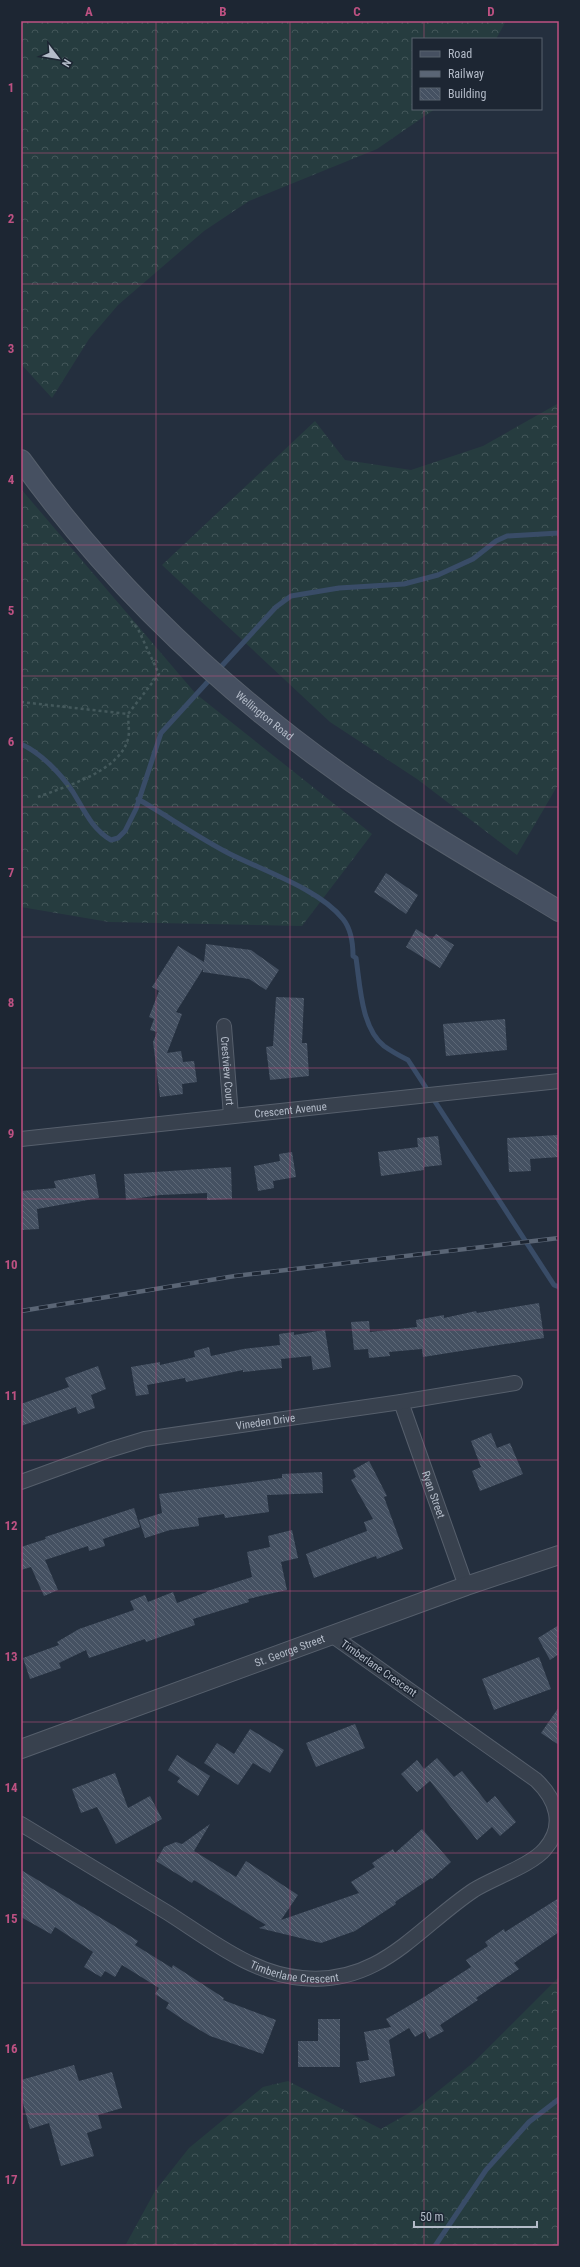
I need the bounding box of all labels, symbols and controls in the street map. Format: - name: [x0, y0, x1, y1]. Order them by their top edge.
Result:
- text: A: [85, 4, 93, 19]
- text: B: [219, 4, 227, 19]
- text: C: [353, 4, 361, 19]
- text: D: [487, 4, 495, 19]
- north arrow: [38, 38, 78, 78]
- legend: [412, 38, 542, 110]
- text: Road: [448, 47, 472, 61]
- text: N: [59, 57, 73, 69]
- text: Railway: [448, 67, 484, 81]
- text: 1: [8, 80, 14, 95]
- text: Building: [448, 87, 486, 101]
- text: 2: [8, 211, 15, 226]
- text: 3: [8, 341, 14, 356]
- text: 4: [8, 472, 15, 487]
- text: 5: [8, 603, 15, 618]
- street label: Wellington Road: [233, 689, 296, 743]
- text: 6: [8, 734, 15, 749]
- text: 7: [8, 865, 15, 880]
- text: 8: [8, 995, 14, 1010]
- street label: Crestview Court: [218, 1036, 236, 1106]
- street label: Crescent Avenue: [254, 1100, 327, 1121]
- text: 9: [8, 1126, 14, 1141]
- text: 10: [4, 1257, 18, 1272]
- text: 11: [4, 1388, 18, 1403]
- street label: Vineden Drive: [235, 1411, 296, 1433]
- street label: Ryan Street: [419, 1469, 448, 1520]
- text: 12: [4, 1518, 18, 1533]
- street label: St. George Street: [253, 1632, 327, 1670]
- street label: Timberlane Crescent: [338, 1637, 419, 1699]
- text: 13: [4, 1649, 18, 1664]
- text: 14: [4, 1780, 18, 1795]
- text: 15: [4, 1911, 18, 1926]
- street label: Timberlane Crescent: [248, 1958, 340, 1986]
- text: 16: [4, 2041, 18, 2056]
- text: 17: [4, 2172, 18, 2187]
- scale bar: [414, 2203, 537, 2229]
- text: 50 m: [420, 2210, 444, 2224]

